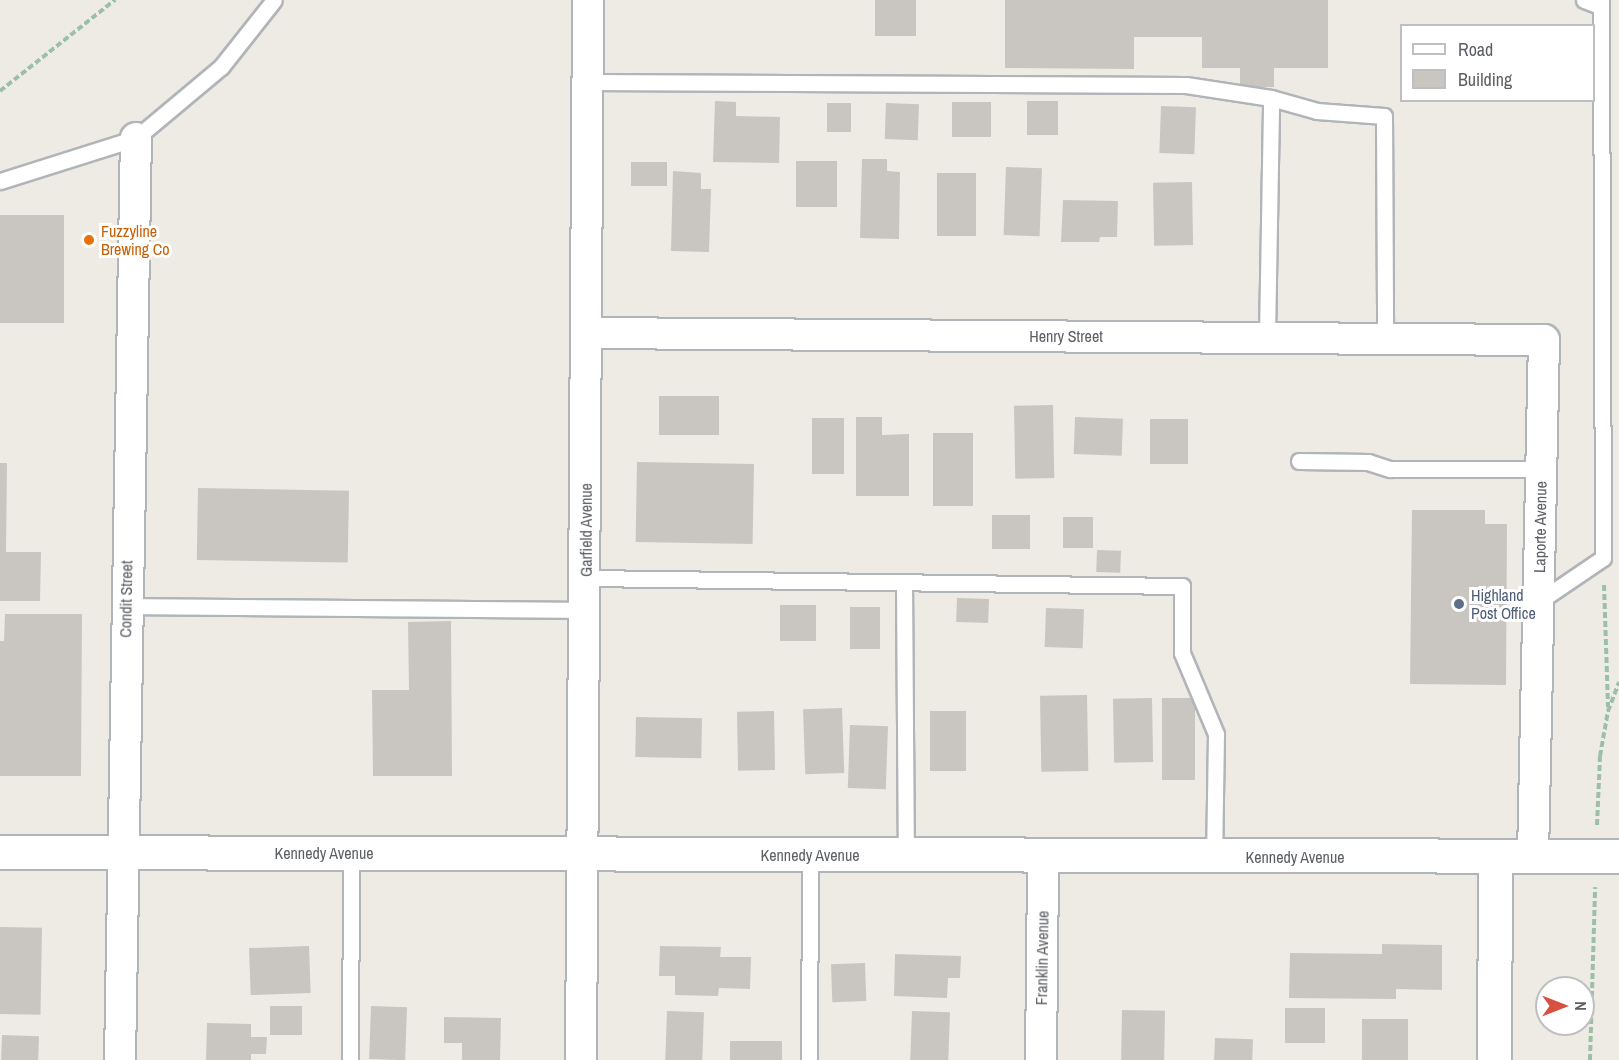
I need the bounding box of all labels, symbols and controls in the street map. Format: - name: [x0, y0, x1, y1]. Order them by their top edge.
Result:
- legend: [1400, 24, 1595, 102]
- text: Road: [1458, 37, 1493, 62]
- text: Building: [1458, 67, 1512, 92]
- place label: Fuzzyline Brewing Co: [101, 221, 170, 259]
- marker: Fuzzyline Brewing Co: [82, 233, 96, 247]
- street label: Henry Street: [1029, 326, 1103, 346]
- street label: Laporte Avenue: [1530, 481, 1550, 573]
- street label: Garfield Avenue: [576, 483, 596, 577]
- street label: Condit Street: [116, 560, 136, 638]
- place label: Highland Post Office: [1471, 585, 1536, 623]
- marker: Highland Post Office: [1452, 597, 1466, 611]
- street label: Kennedy Avenue: [274, 843, 374, 863]
- street label: Kennedy Avenue: [760, 845, 860, 865]
- street label: Kennedy Avenue: [1245, 847, 1345, 867]
- street label: Franklin Avenue: [1032, 910, 1052, 1006]
- north arrow: [1535, 976, 1595, 1036]
- text: N: [1570, 1001, 1592, 1011]

